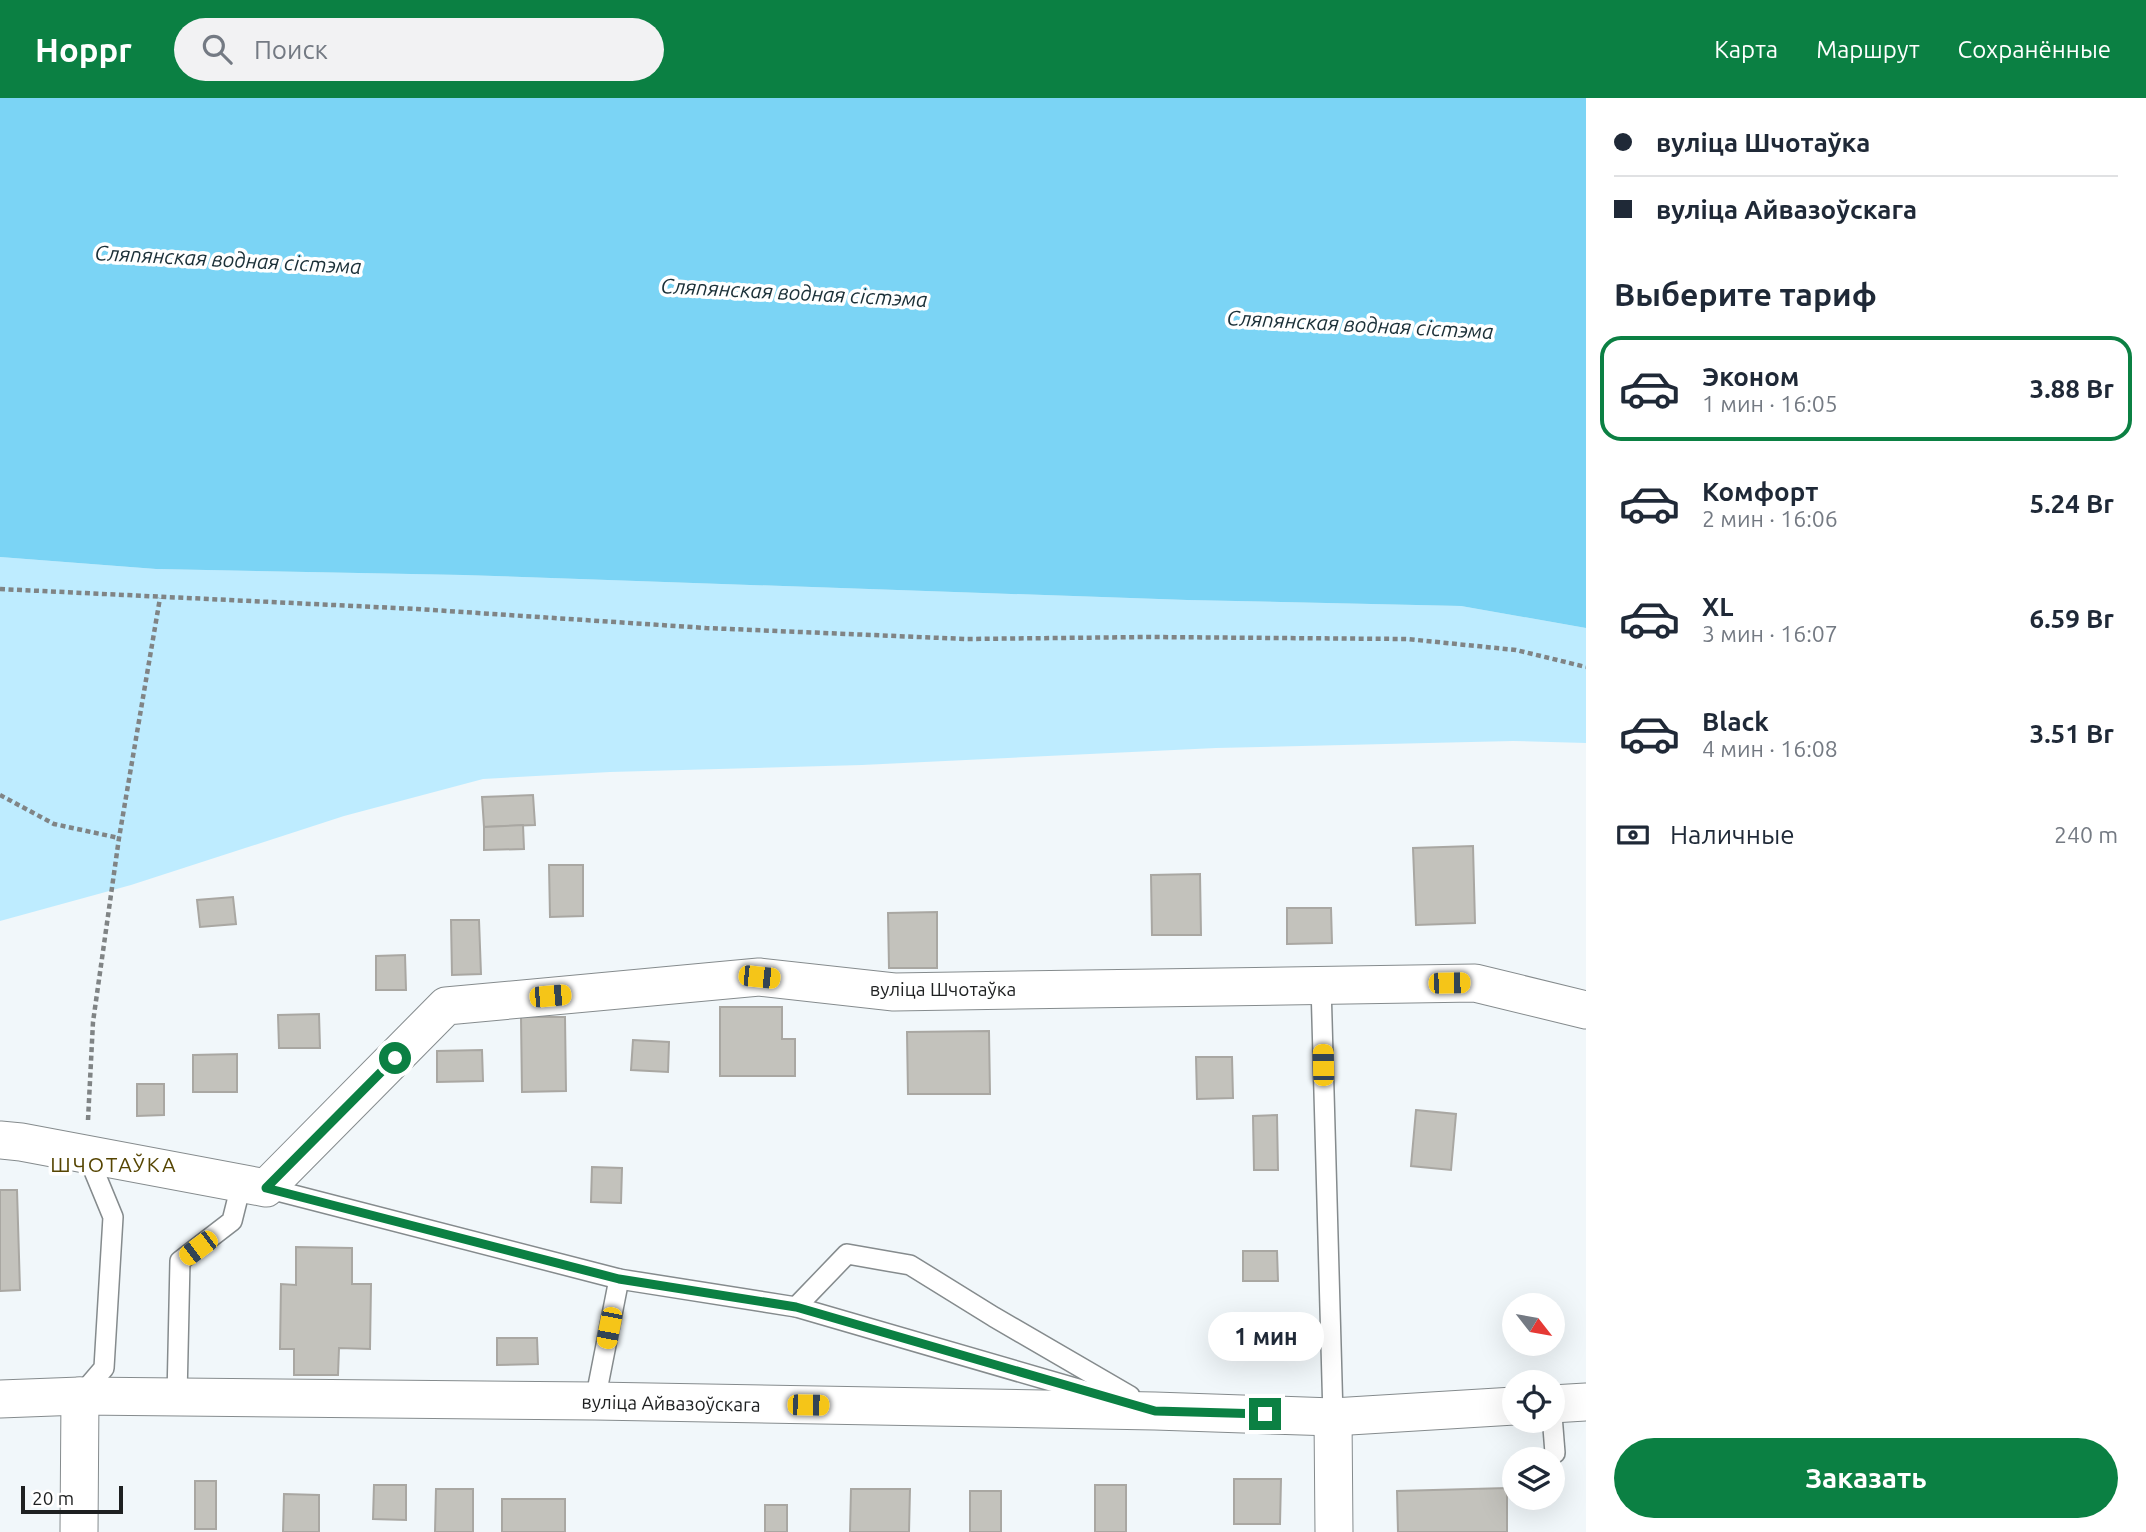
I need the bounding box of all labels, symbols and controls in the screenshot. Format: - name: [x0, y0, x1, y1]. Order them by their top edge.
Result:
- search box: [174, 18, 664, 81]
- icon: search: [198, 30, 236, 68]
- text: Hoppr: [35, 31, 132, 68]
- text: Поиск: [254, 35, 328, 64]
- text: Карта: [1714, 36, 1778, 63]
- text: Маршрут: [1816, 36, 1920, 63]
- text: Сохранённые: [1958, 36, 2111, 63]
- text: вуліца Шчотаўка: [1656, 128, 1870, 157]
- text: вуліца Айвазоўскага: [1656, 195, 1917, 224]
- water label: Сляпянская водная сістэма: [94, 240, 362, 278]
- water label: Сляпянская водная сістэма: [660, 273, 928, 311]
- text: Выберите тариф: [1614, 276, 1877, 312]
- water label: Сляпянская водная сістэма: [1226, 305, 1494, 343]
- icon: car: [1618, 357, 1681, 420]
- text: Эконом: [1702, 362, 1799, 391]
- text: 3.88 Br: [2030, 374, 2114, 403]
- text: 1 мин · 16:05: [1702, 391, 1838, 416]
- icon: car: [1618, 472, 1681, 535]
- text: Комфорт: [1702, 477, 1818, 506]
- text: 5.24 Br: [2030, 489, 2114, 518]
- text: 2 мин · 16:06: [1702, 506, 1838, 531]
- icon: car: [1618, 587, 1681, 650]
- text: XL: [1702, 592, 1733, 621]
- text: 6.59 Br: [2030, 604, 2114, 633]
- text: 3 мин · 16:07: [1702, 621, 1838, 646]
- icon: car: [1618, 702, 1681, 765]
- text: Black: [1702, 707, 1769, 736]
- text: 3.51 Br: [2030, 719, 2114, 748]
- text: 4 мин · 16:08: [1702, 736, 1838, 761]
- icon: cash: [1614, 816, 1652, 854]
- text: Наличные: [1670, 820, 1795, 849]
- text: 240 m: [2054, 822, 2118, 847]
- car: [738, 964, 781, 990]
- car: [1428, 972, 1471, 994]
- street label: вуліца Шчотаўка: [870, 978, 1016, 1000]
- car: [529, 984, 572, 1008]
- route start: [379, 1042, 411, 1074]
- car: [1313, 1044, 1334, 1086]
- district label: ШЧОТАЎКА: [50, 1152, 178, 1176]
- car: [175, 1227, 222, 1269]
- north arrow: [1502, 1293, 1564, 1356]
- map controls: [1502, 1293, 1565, 1510]
- car: [595, 1305, 624, 1351]
- callout: 1 мин: [1207, 1312, 1323, 1362]
- text: 1 мин: [1234, 1324, 1298, 1349]
- button: locate: [1502, 1370, 1565, 1433]
- street label: вуліца Айвазоўскага: [581, 1390, 761, 1416]
- car: [787, 1394, 830, 1416]
- route end: [1249, 1398, 1281, 1430]
- button: Заказать: [1614, 1438, 2118, 1518]
- button: layers: [1502, 1447, 1565, 1510]
- scale bar: [21, 1483, 122, 1515]
- text: 20 m: [32, 1487, 74, 1509]

